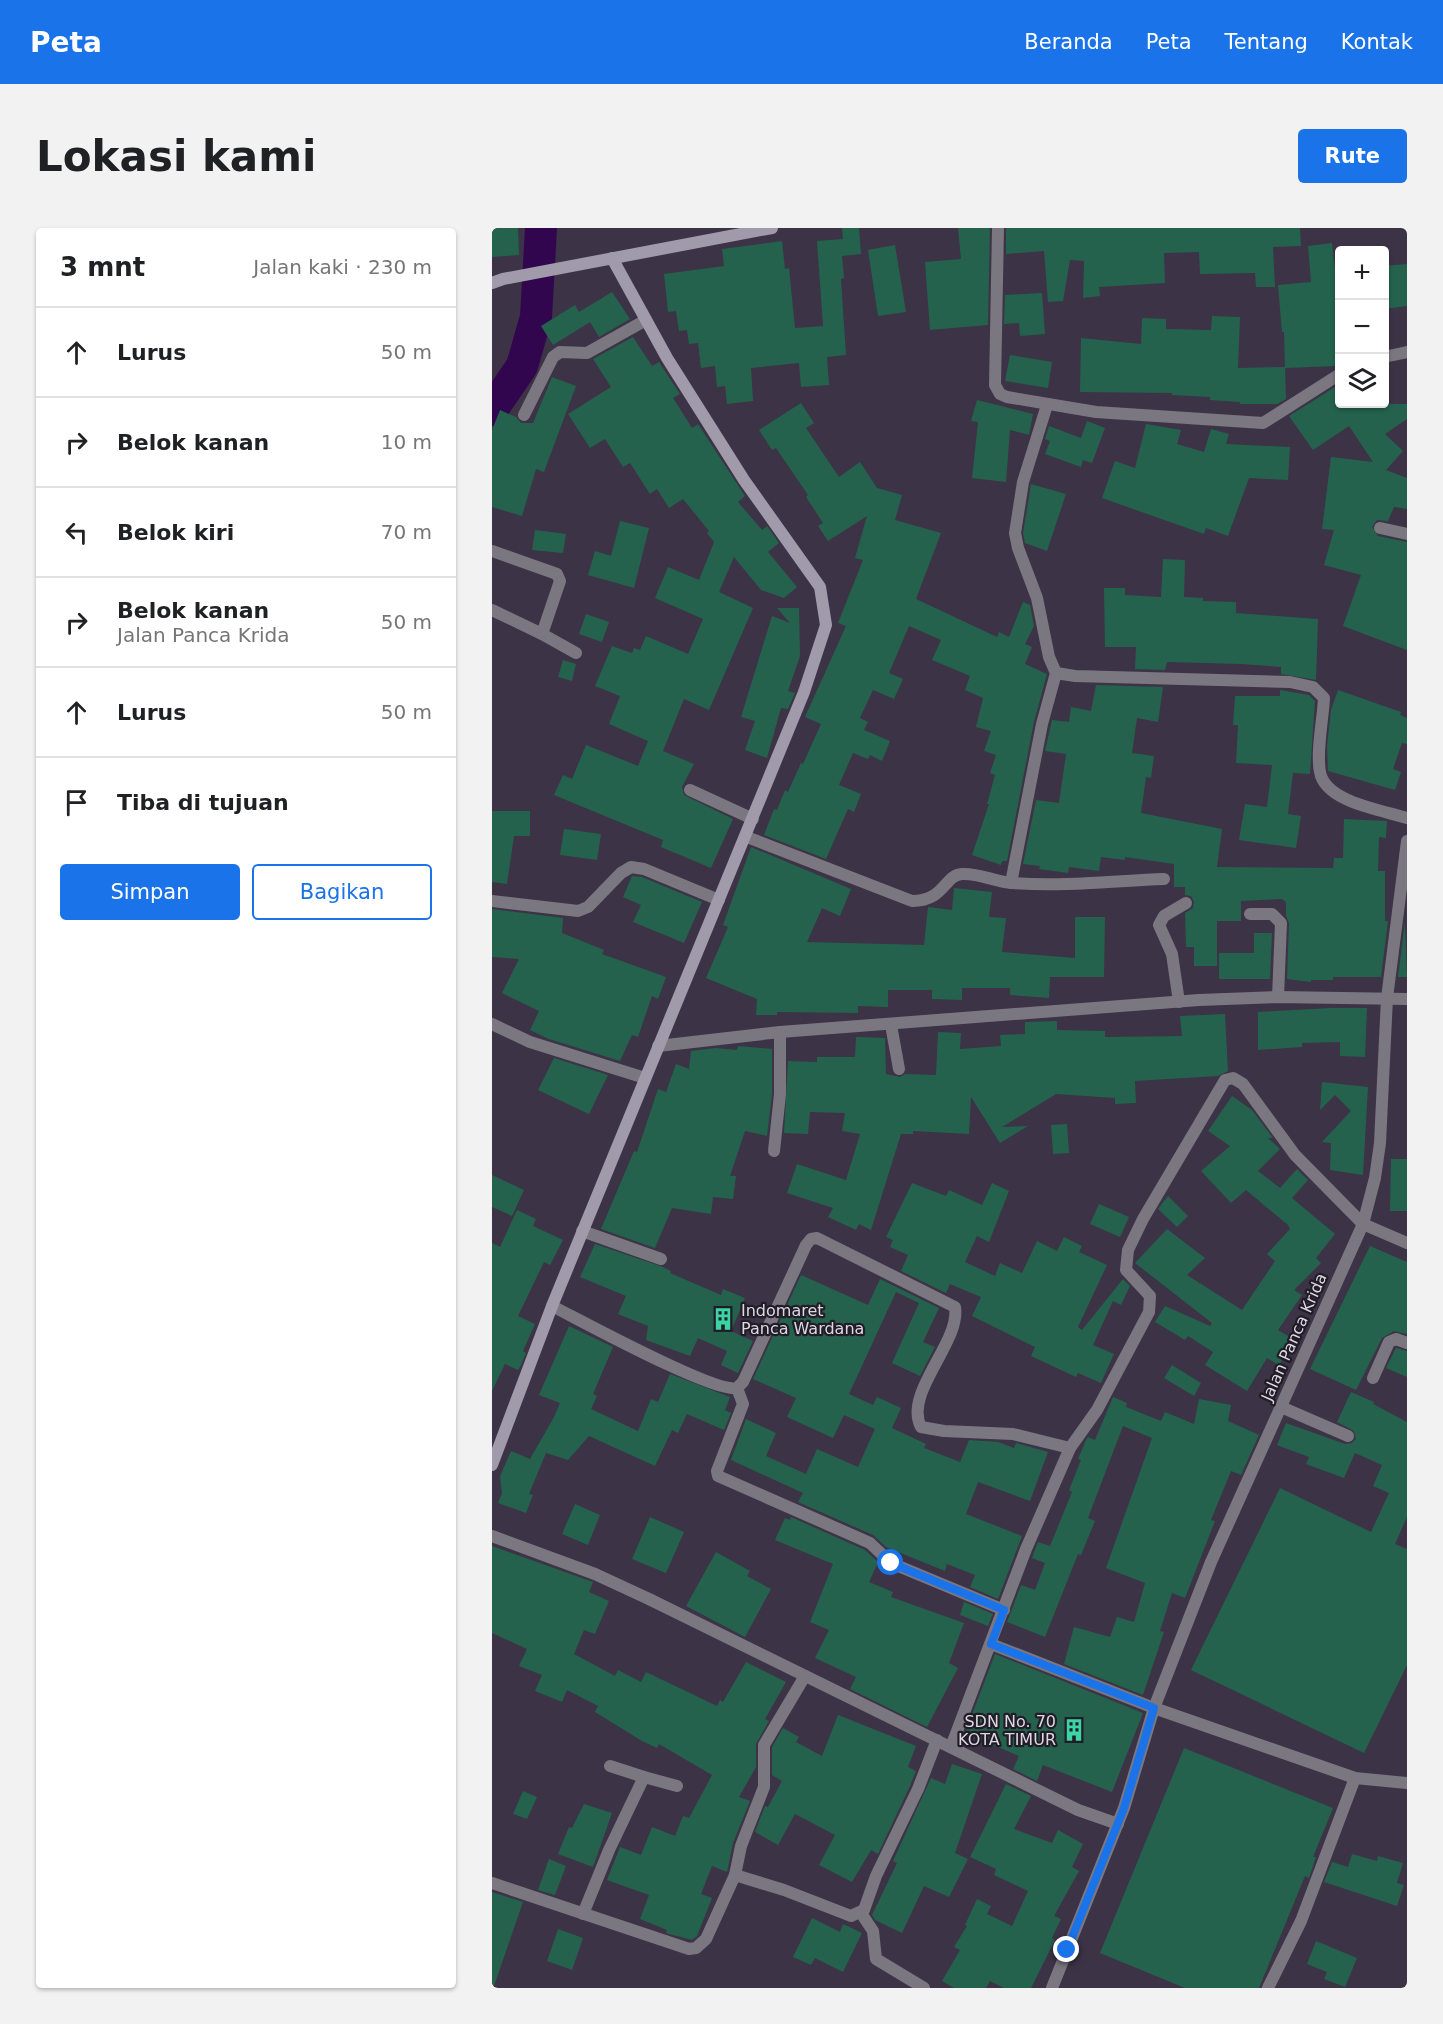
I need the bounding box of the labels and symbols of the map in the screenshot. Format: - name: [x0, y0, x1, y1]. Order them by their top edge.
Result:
- street label: Jalan Panca Krida: [1257, 1270, 1331, 1405]
- place label: Indomaret Panca Wardana: [741, 1301, 864, 1338]
- building icon: Indomaret Panca Wardana: [710, 1306, 736, 1332]
- route start: [877, 1549, 903, 1575]
- place label: SDN No. 70 KOTA TIMUR: [958, 1712, 1056, 1749]
- building icon: SDN No. 70 KOTA TIMUR: [1061, 1717, 1087, 1743]
- route end: [1053, 1936, 1079, 1962]

